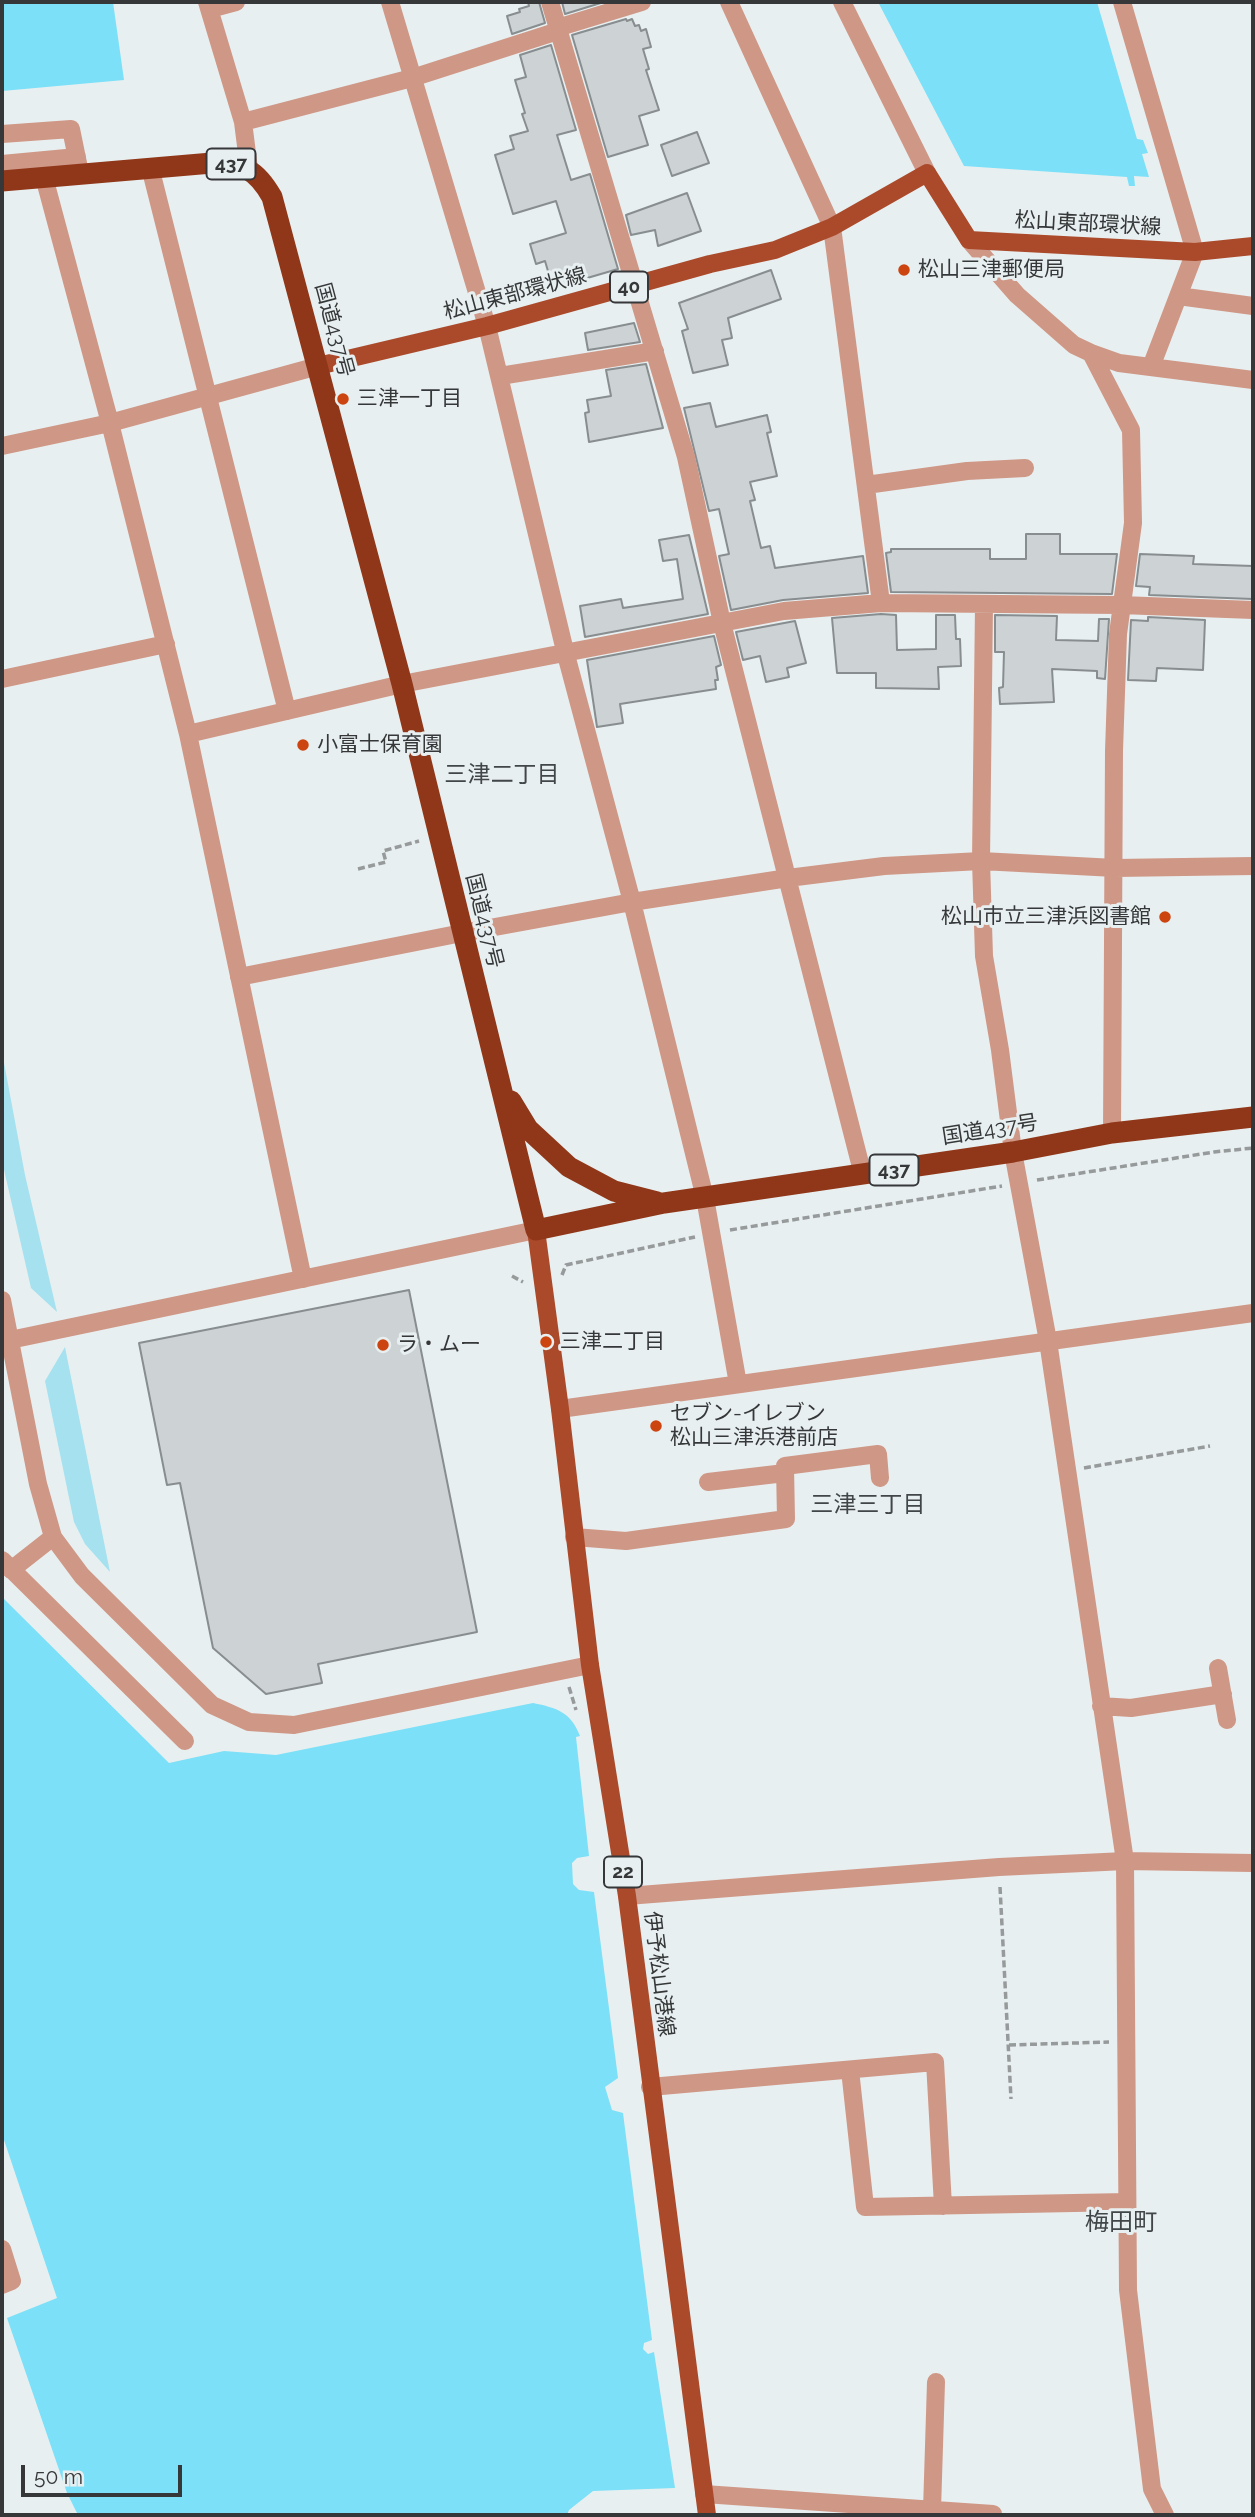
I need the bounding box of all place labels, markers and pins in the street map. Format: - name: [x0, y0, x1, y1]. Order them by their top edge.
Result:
- place label: 松山三津郵便局: [918, 257, 1065, 283]
- marker: 松山三津郵便局: [896, 262, 912, 278]
- place label: 三津一丁目: [357, 386, 462, 412]
- marker: 三津一丁目: [335, 391, 351, 407]
- place label: 小富士保育園: [317, 732, 443, 758]
- marker: 小富士保育園: [295, 737, 311, 753]
- place label: 松山市立三津浜図書館: [941, 904, 1151, 930]
- marker: 松山市立三津浜図書館: [1157, 909, 1173, 925]
- place label: 三津二丁目: [560, 1329, 665, 1355]
- place label: ラ・ムー: [397, 1332, 481, 1358]
- marker: 三津二丁目: [538, 1334, 554, 1350]
- marker: ラ・ムー: [375, 1337, 391, 1353]
- place label: セブン-イレブン 松山三津浜港前店: [670, 1401, 838, 1451]
- marker: セブン-イレブン 松山三津浜港前店: [648, 1418, 664, 1434]

